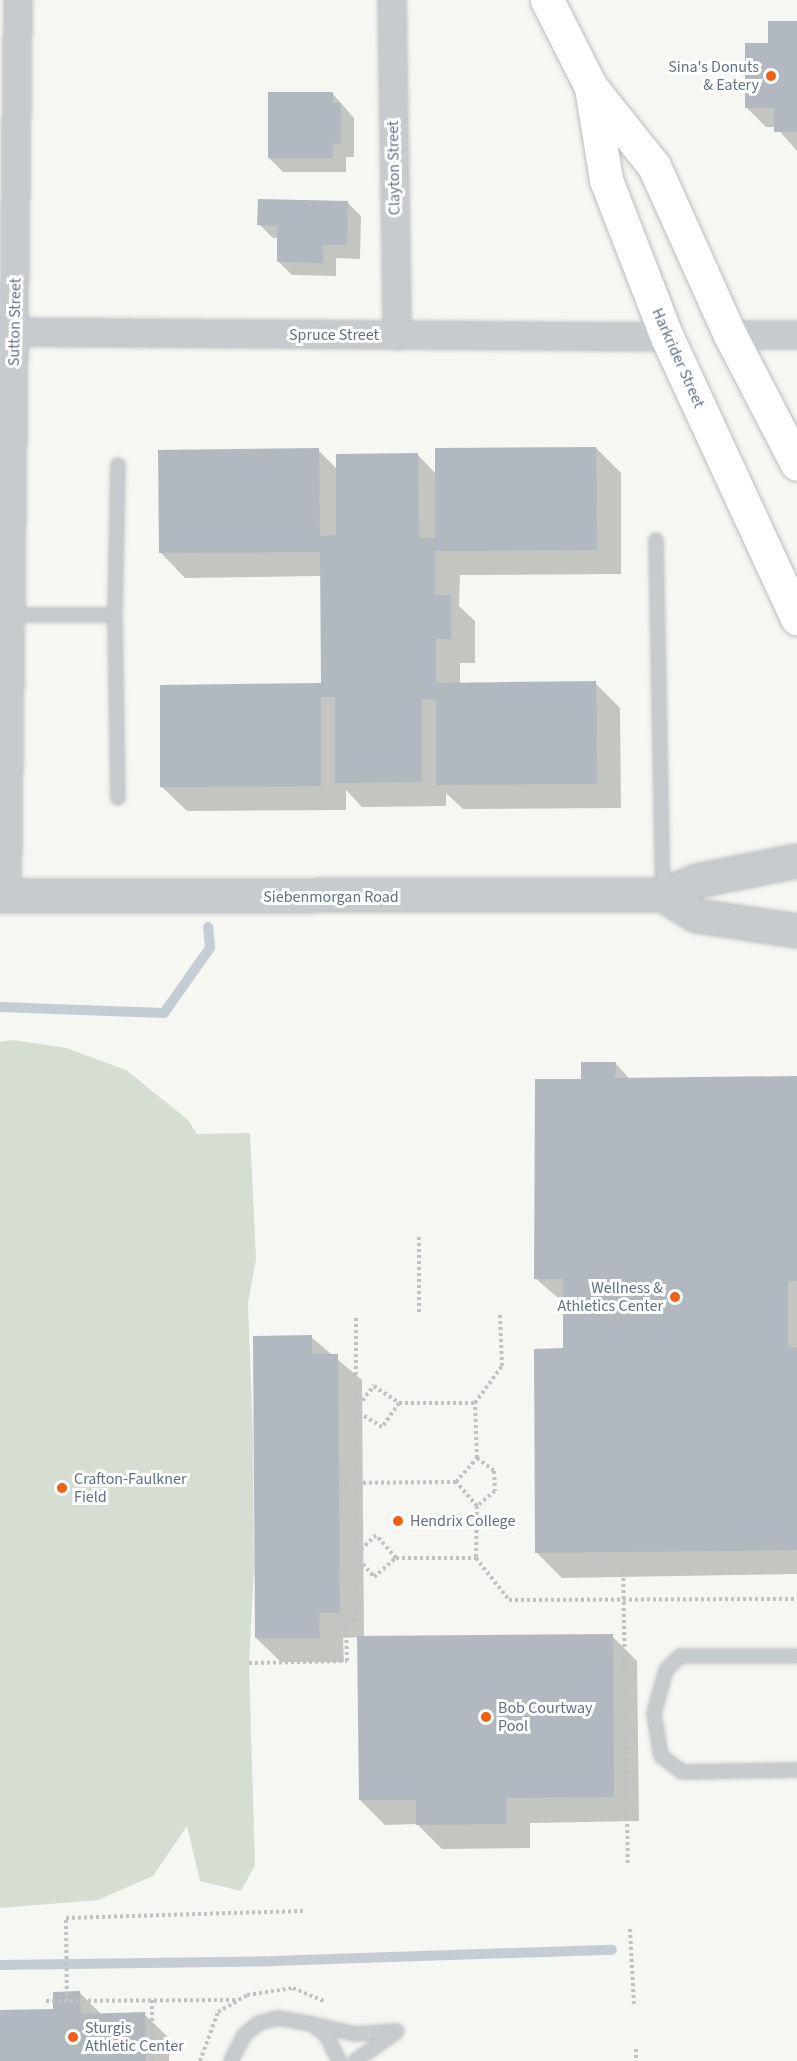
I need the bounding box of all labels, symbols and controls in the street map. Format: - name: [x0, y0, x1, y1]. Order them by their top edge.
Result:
- place label: Sina's Donuts & Eatery: [668, 57, 759, 95]
- marker: Sina's Donuts & Eatery: [764, 69, 778, 83]
- street label: Clayton Street: [384, 121, 404, 215]
- street label: Sutton Street: [5, 278, 25, 366]
- street label: Harkrider Street: [647, 305, 709, 411]
- street label: Spruce Street: [289, 325, 379, 345]
- street label: Siebenmorgan Road: [263, 887, 399, 907]
- place label: Wellness & Athletics Center: [558, 1278, 663, 1316]
- marker: Wellness & Athletics Center: [668, 1290, 682, 1304]
- place label: Crafton-Faulkner Field: [74, 1469, 186, 1507]
- marker: Crafton-Faulkner Field: [55, 1481, 69, 1495]
- place label: Hendrix College: [410, 1511, 515, 1531]
- marker: Hendrix College: [391, 1514, 405, 1528]
- place label: Bob Courtway Pool: [498, 1698, 592, 1736]
- marker: Bob Courtway Pool: [479, 1710, 493, 1724]
- place label: Sturgis Athletic Center: [85, 2018, 184, 2056]
- marker: Sturgis Athletic Center: [66, 2030, 80, 2044]

